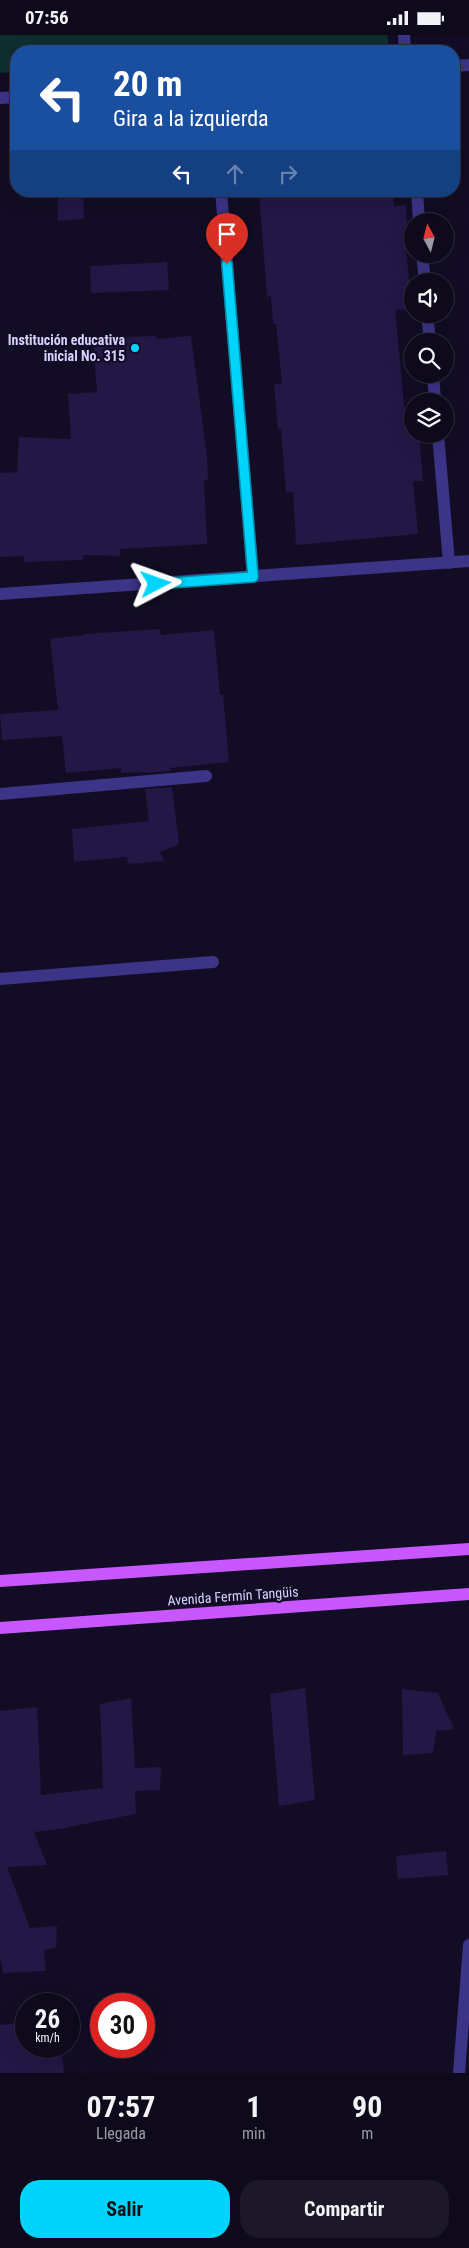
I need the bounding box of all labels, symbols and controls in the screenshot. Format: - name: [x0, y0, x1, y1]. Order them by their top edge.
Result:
- text: 07:56: [25, 6, 69, 29]
- text: 20 m: [113, 64, 182, 105]
- icon: left: [30, 65, 95, 130]
- text: Gira a la izquierda: [113, 106, 269, 131]
- icon: left: [168, 160, 196, 188]
- icon: ahead: [221, 160, 249, 188]
- icon: right: [274, 160, 302, 188]
- pin: [206, 213, 248, 264]
- north arrow: [404, 213, 454, 263]
- map controls: [404, 213, 454, 443]
- icon: arrive: [213, 220, 241, 248]
- button: sound: [404, 273, 454, 323]
- place label: Institución educativa inicial No. 315: [8, 332, 125, 364]
- button: search: [404, 333, 454, 383]
- marker: Institución educativa inicial No. 315: [129, 342, 141, 354]
- button: layers: [404, 393, 454, 443]
- position arrow: [129, 557, 181, 609]
- street label: Avenida Fermín Tangüis: [167, 1583, 299, 1609]
- speed limit sign: 30: [90, 1993, 155, 2058]
- text: 26: [35, 2005, 60, 2034]
- text: km/h: [35, 2031, 60, 2045]
- text: 07:57: [87, 2089, 155, 2124]
- text: 1: [246, 2089, 261, 2124]
- text: 90: [352, 2089, 382, 2124]
- text: Llegada: [96, 2124, 146, 2143]
- text: min: [242, 2124, 265, 2143]
- text: m: [361, 2124, 373, 2143]
- button: Salir: [20, 2180, 230, 2238]
- button: Compartir: [240, 2180, 449, 2238]

